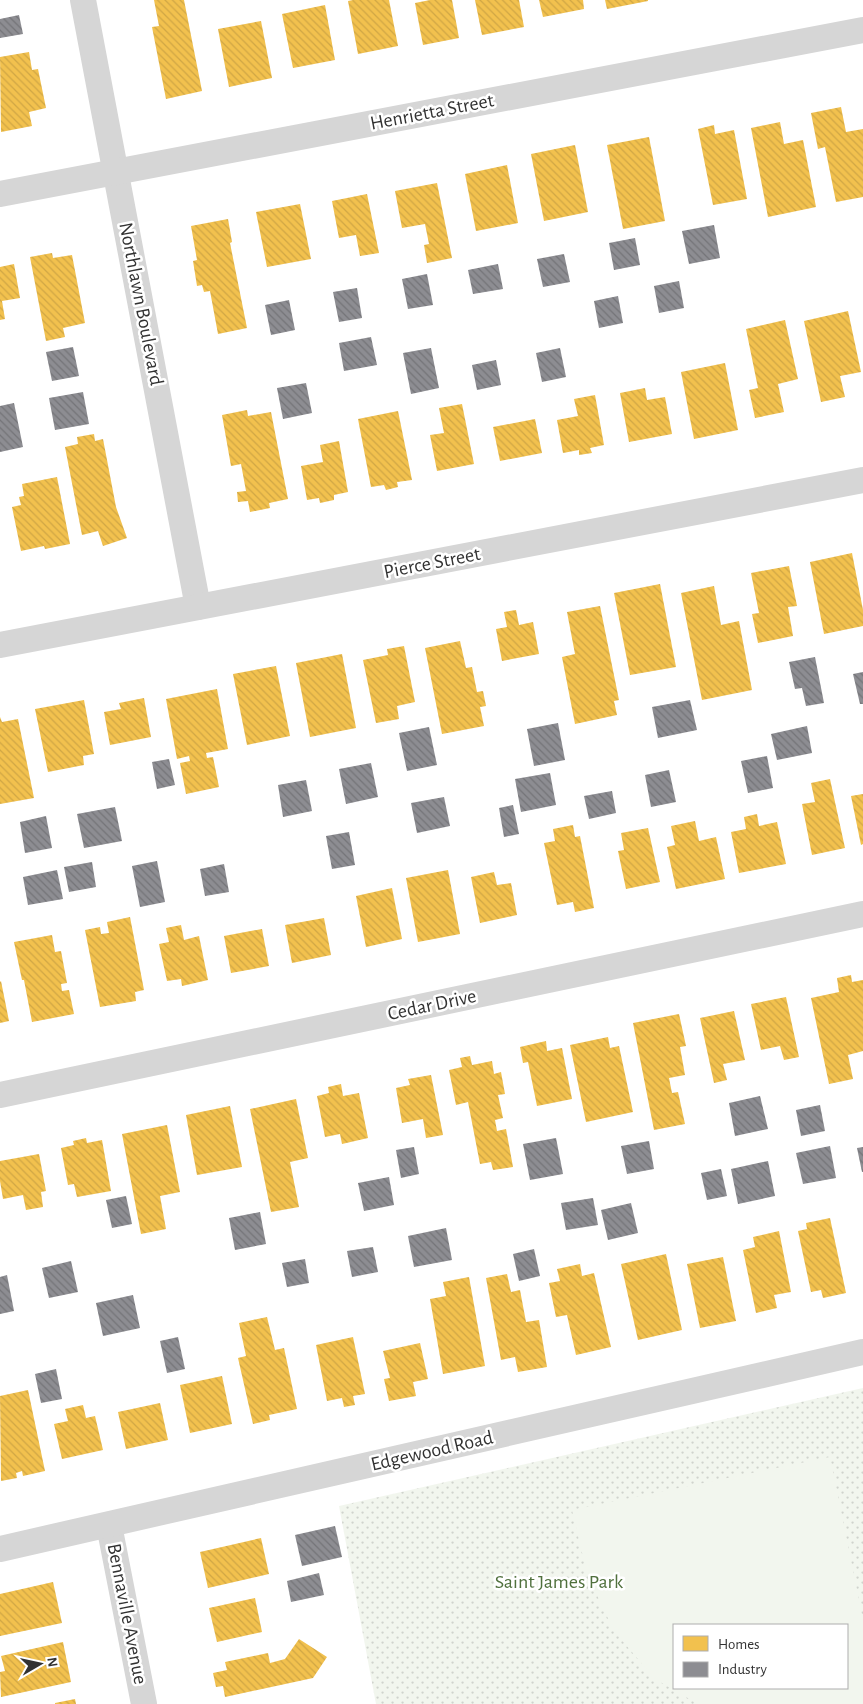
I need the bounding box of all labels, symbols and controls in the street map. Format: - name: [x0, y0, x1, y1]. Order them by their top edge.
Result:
- street label: Henrietta Street: [368, 90, 496, 134]
- street label: Northlawn Boulevard: [115, 221, 167, 387]
- street label: Pierce Street: [382, 544, 483, 582]
- street label: Cedar Drive: [386, 986, 478, 1024]
- street label: Edgewood Road: [369, 1427, 495, 1475]
- street label: Bennaville Avenue: [104, 1542, 150, 1686]
- park label: Saint James Park: [495, 1572, 623, 1592]
- legend: [673, 1624, 848, 1689]
- text: Homes: [718, 1637, 760, 1652]
- north arrow: [15, 1639, 65, 1689]
- text: N: [44, 1656, 60, 1668]
- text: Industry: [718, 1662, 767, 1677]

